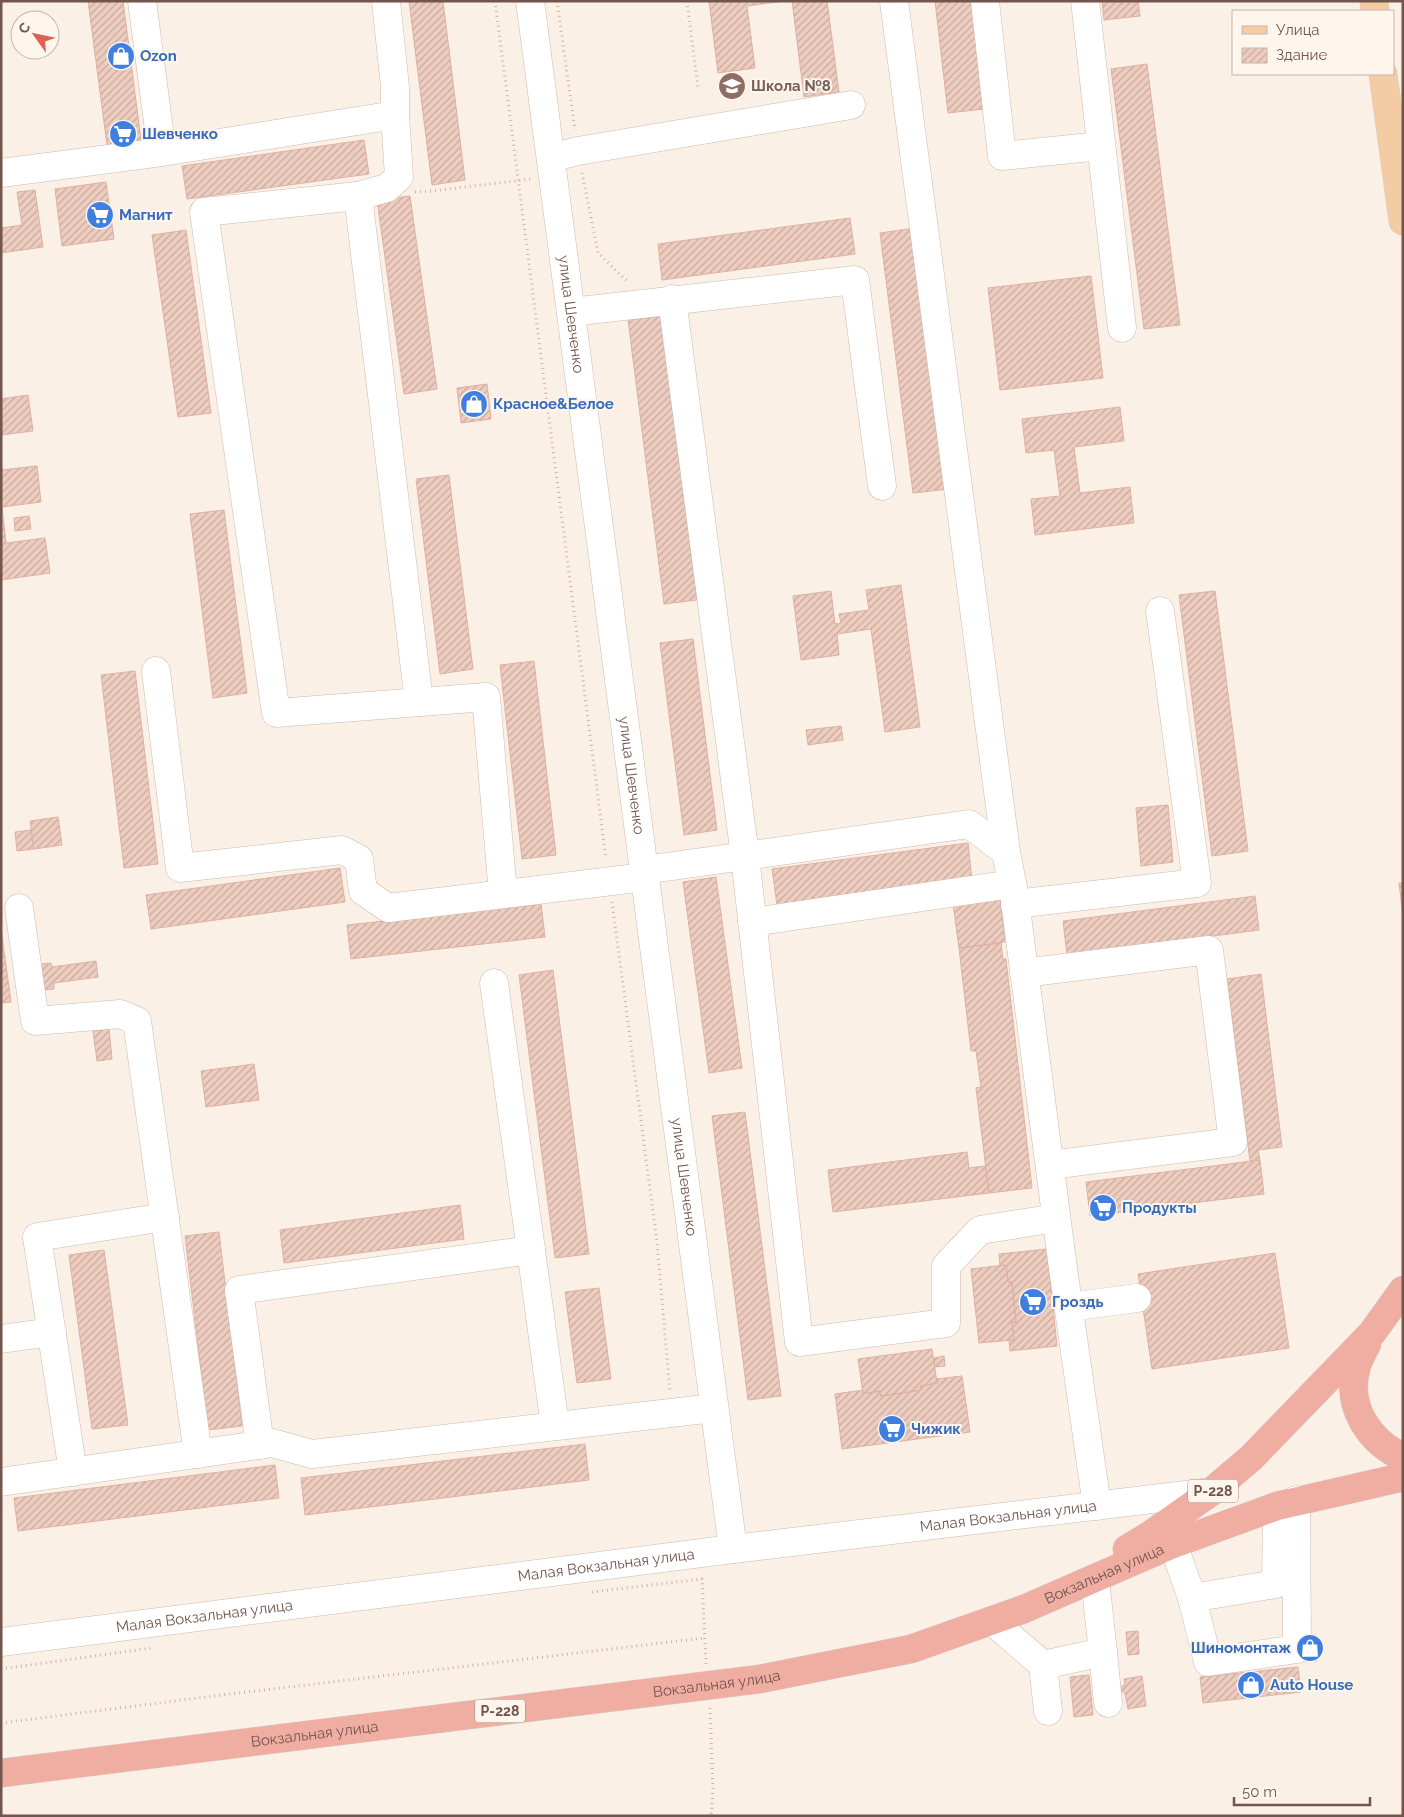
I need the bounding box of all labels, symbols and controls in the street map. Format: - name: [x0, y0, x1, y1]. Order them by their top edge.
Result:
- north arrow: [10, 10, 60, 60]
- legend: [1232, 10, 1394, 75]
- text: С: [15, 19, 34, 36]
- text: Улица: [1276, 21, 1320, 39]
- shop icon: Ozon: [106, 41, 136, 71]
- text: Здание: [1276, 46, 1328, 64]
- place label: Ozon: [140, 47, 177, 65]
- school or university icon: Школа №8: [717, 71, 747, 101]
- place label: Школа №8: [751, 77, 831, 95]
- supermarket icon: Шевченко: [108, 119, 138, 149]
- place label: Шевченко: [142, 125, 218, 143]
- supermarket icon: Магнит: [85, 200, 115, 230]
- place label: Магнит: [119, 206, 173, 224]
- street label: улица Шевченко: [554, 254, 588, 375]
- shop icon: Красное&Белое: [459, 389, 489, 419]
- place label: Красное&Белое: [493, 395, 614, 413]
- street label: улица Шевченко: [615, 715, 648, 836]
- street label: улица Шевченко: [668, 1117, 701, 1237]
- supermarket icon: Продукты: [1088, 1193, 1118, 1223]
- place label: Продукты: [1122, 1199, 1197, 1217]
- supermarket icon: Гроздь: [1018, 1287, 1048, 1317]
- place label: Гроздь: [1052, 1293, 1104, 1311]
- supermarket icon: Чижик: [877, 1414, 907, 1444]
- place label: Чижик: [911, 1420, 961, 1438]
- road number: Р-228: [1188, 1480, 1238, 1502]
- street label: Малая Вокзальная улица: [919, 1497, 1098, 1536]
- street label: Вокзальная улица: [1042, 1540, 1167, 1608]
- street label: Малая Вокзальная улица: [517, 1545, 696, 1585]
- street label: Малая Вокзальная улица: [115, 1596, 294, 1636]
- shop icon: Шиномонтаж: [1295, 1633, 1325, 1663]
- place label: Шиномонтаж: [1191, 1639, 1291, 1657]
- street label: Вокзальная улица: [652, 1666, 782, 1701]
- shop icon: Auto House: [1236, 1670, 1266, 1700]
- place label: Auto House: [1270, 1676, 1353, 1694]
- road number: Р-228: [475, 1700, 525, 1722]
- street label: Вокзальная улица: [250, 1717, 379, 1751]
- scale bar: [1234, 1774, 1370, 1806]
- text: 50 m: [1242, 1783, 1277, 1801]

